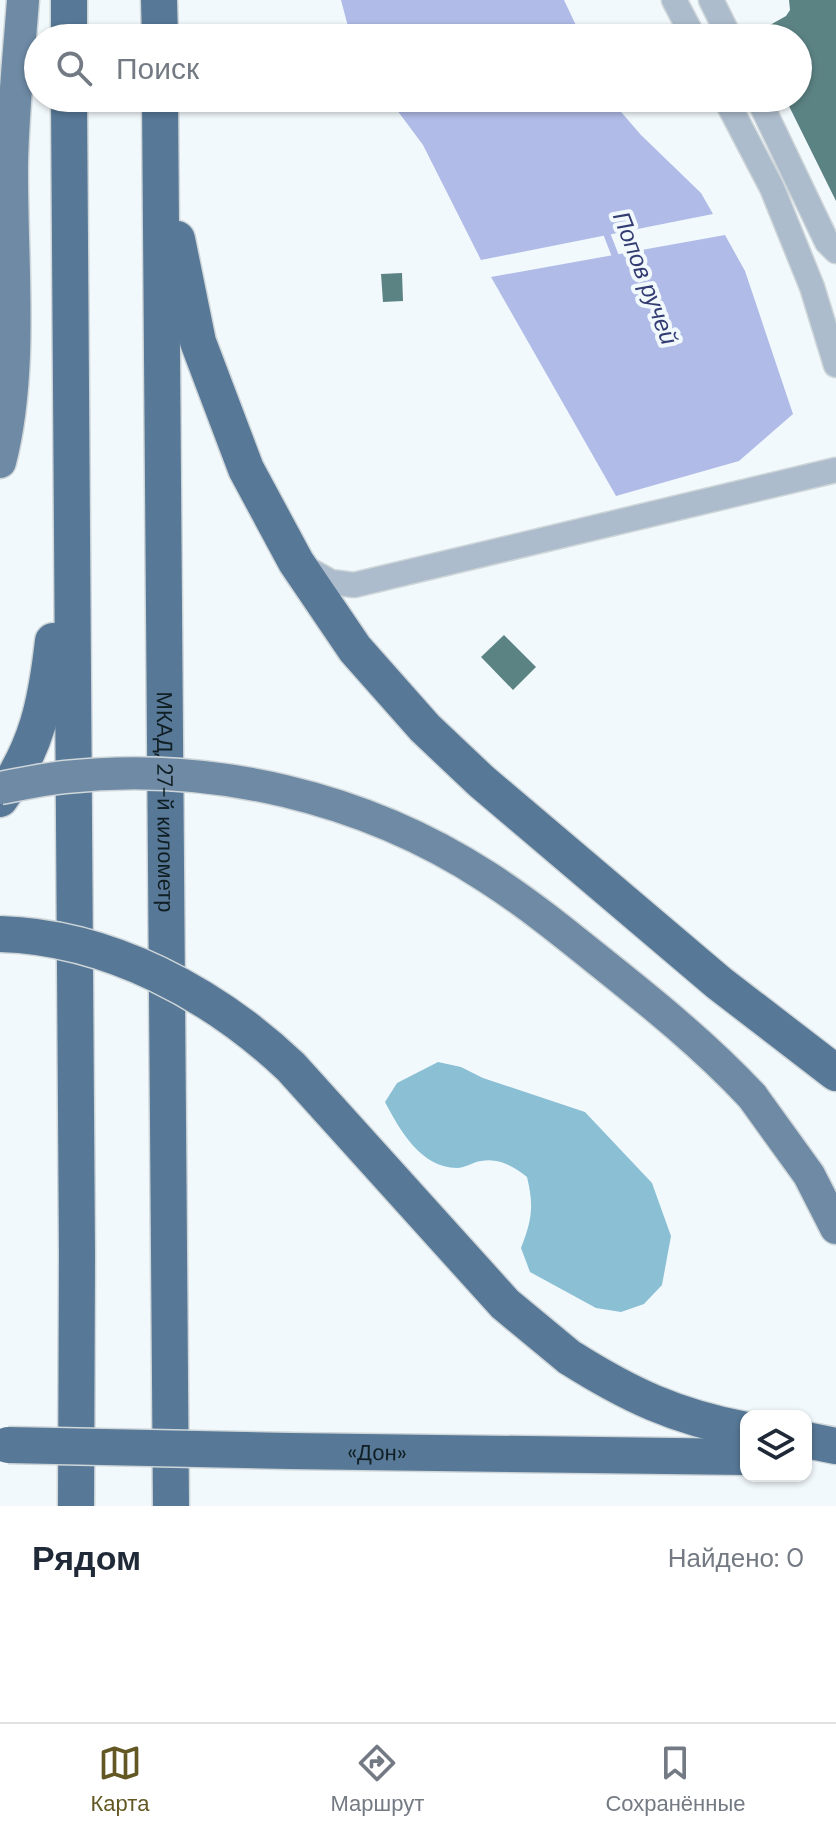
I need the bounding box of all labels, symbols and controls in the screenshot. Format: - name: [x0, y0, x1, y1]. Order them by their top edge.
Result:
- search box: [24, 24, 812, 112]
- icon: search: [52, 46, 96, 90]
- text: Поиск: [116, 49, 199, 88]
- water label: Попов ручей: [606, 207, 685, 349]
- street label: МКАД, 27-й километр: [150, 691, 180, 913]
- map controls: [740, 1410, 812, 1482]
- button: layers: [740, 1410, 812, 1482]
- street label: «Дон»: [347, 1438, 407, 1468]
- text: Рядом: [32, 1536, 141, 1581]
- text: Найдено: 0: [668, 1541, 804, 1575]
- tab: Карта: [91, 1741, 149, 1818]
- tab: Маршрут: [331, 1741, 424, 1818]
- tab: Сохранённые: [605, 1741, 745, 1818]

